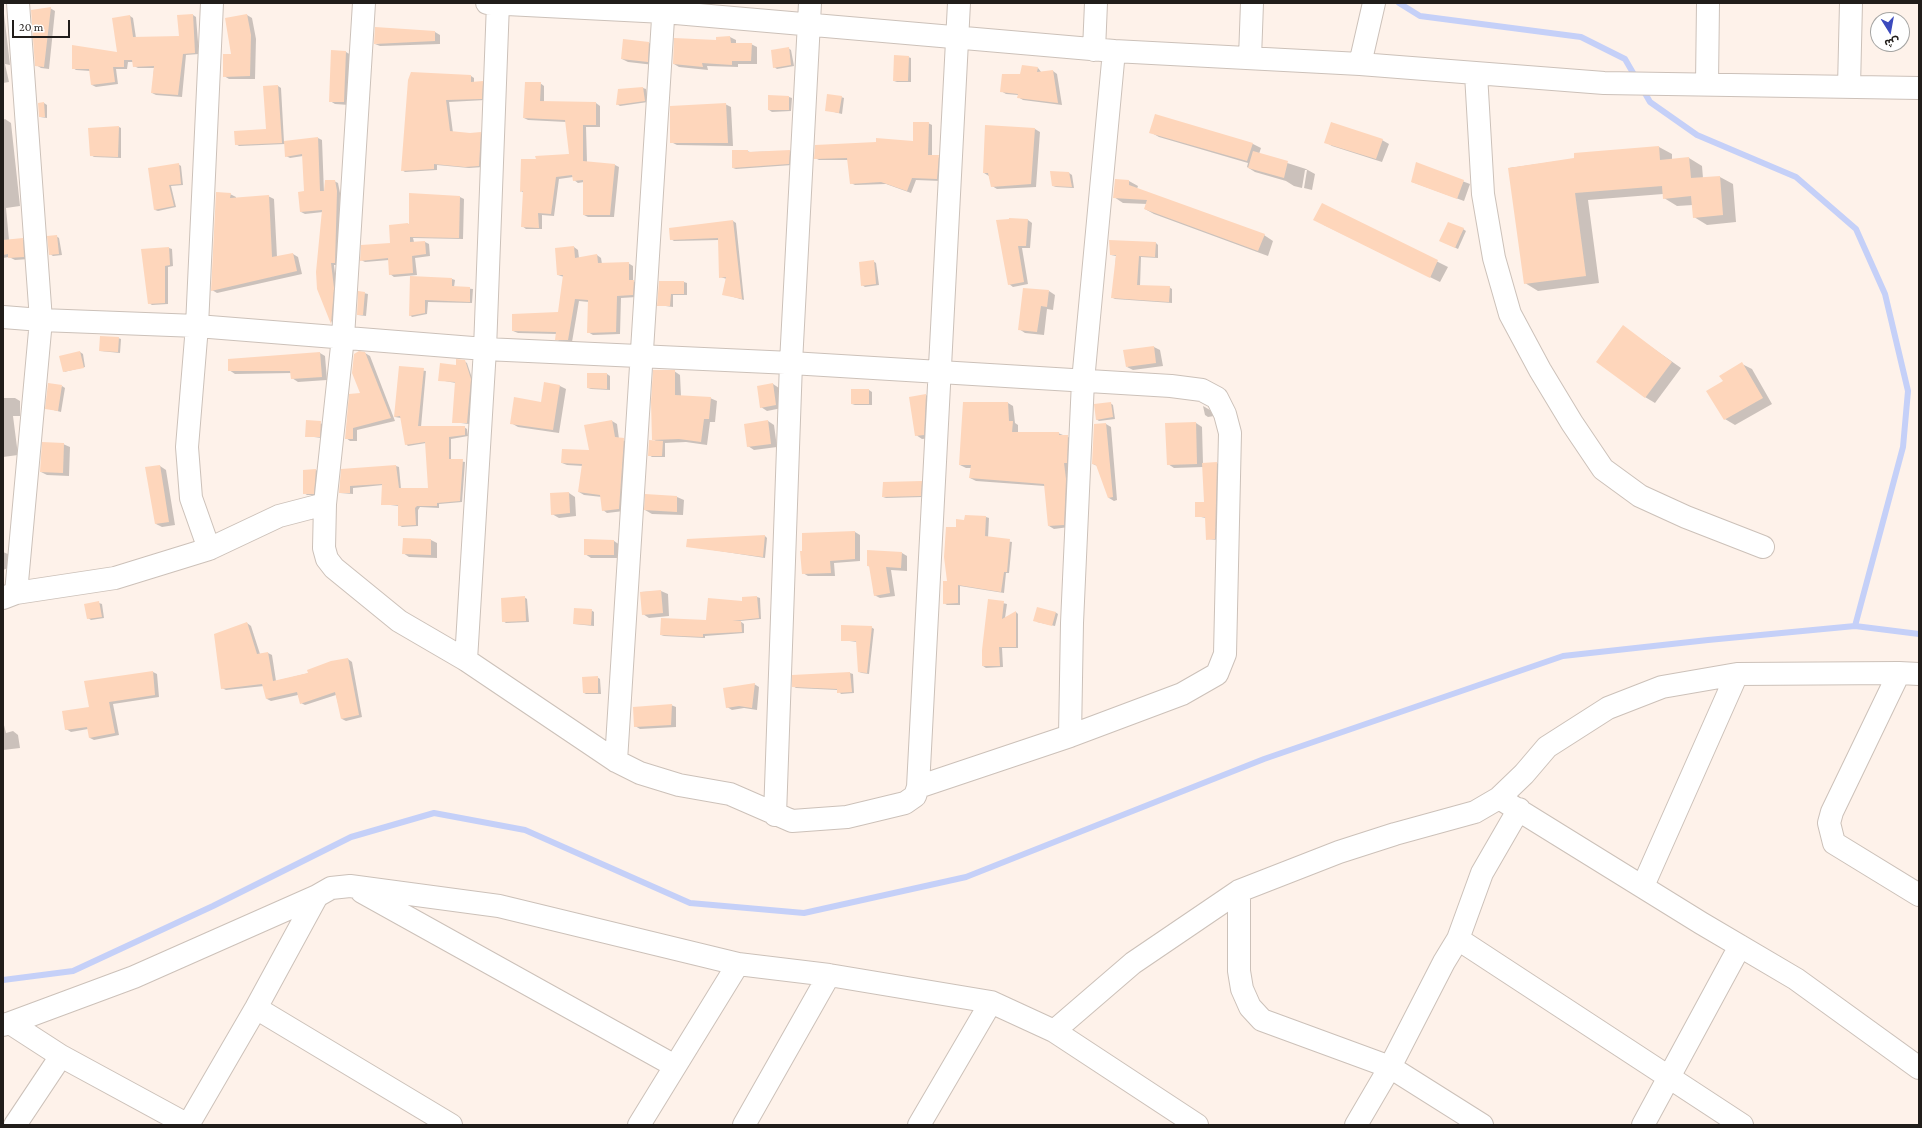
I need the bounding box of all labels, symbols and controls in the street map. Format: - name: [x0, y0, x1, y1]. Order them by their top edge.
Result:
- scale bar: [14, 12, 72, 38]
- north arrow: [1870, 12, 1910, 52]
- text: 20 m: [19, 20, 43, 34]
- text: ش: [1884, 35, 1901, 50]

